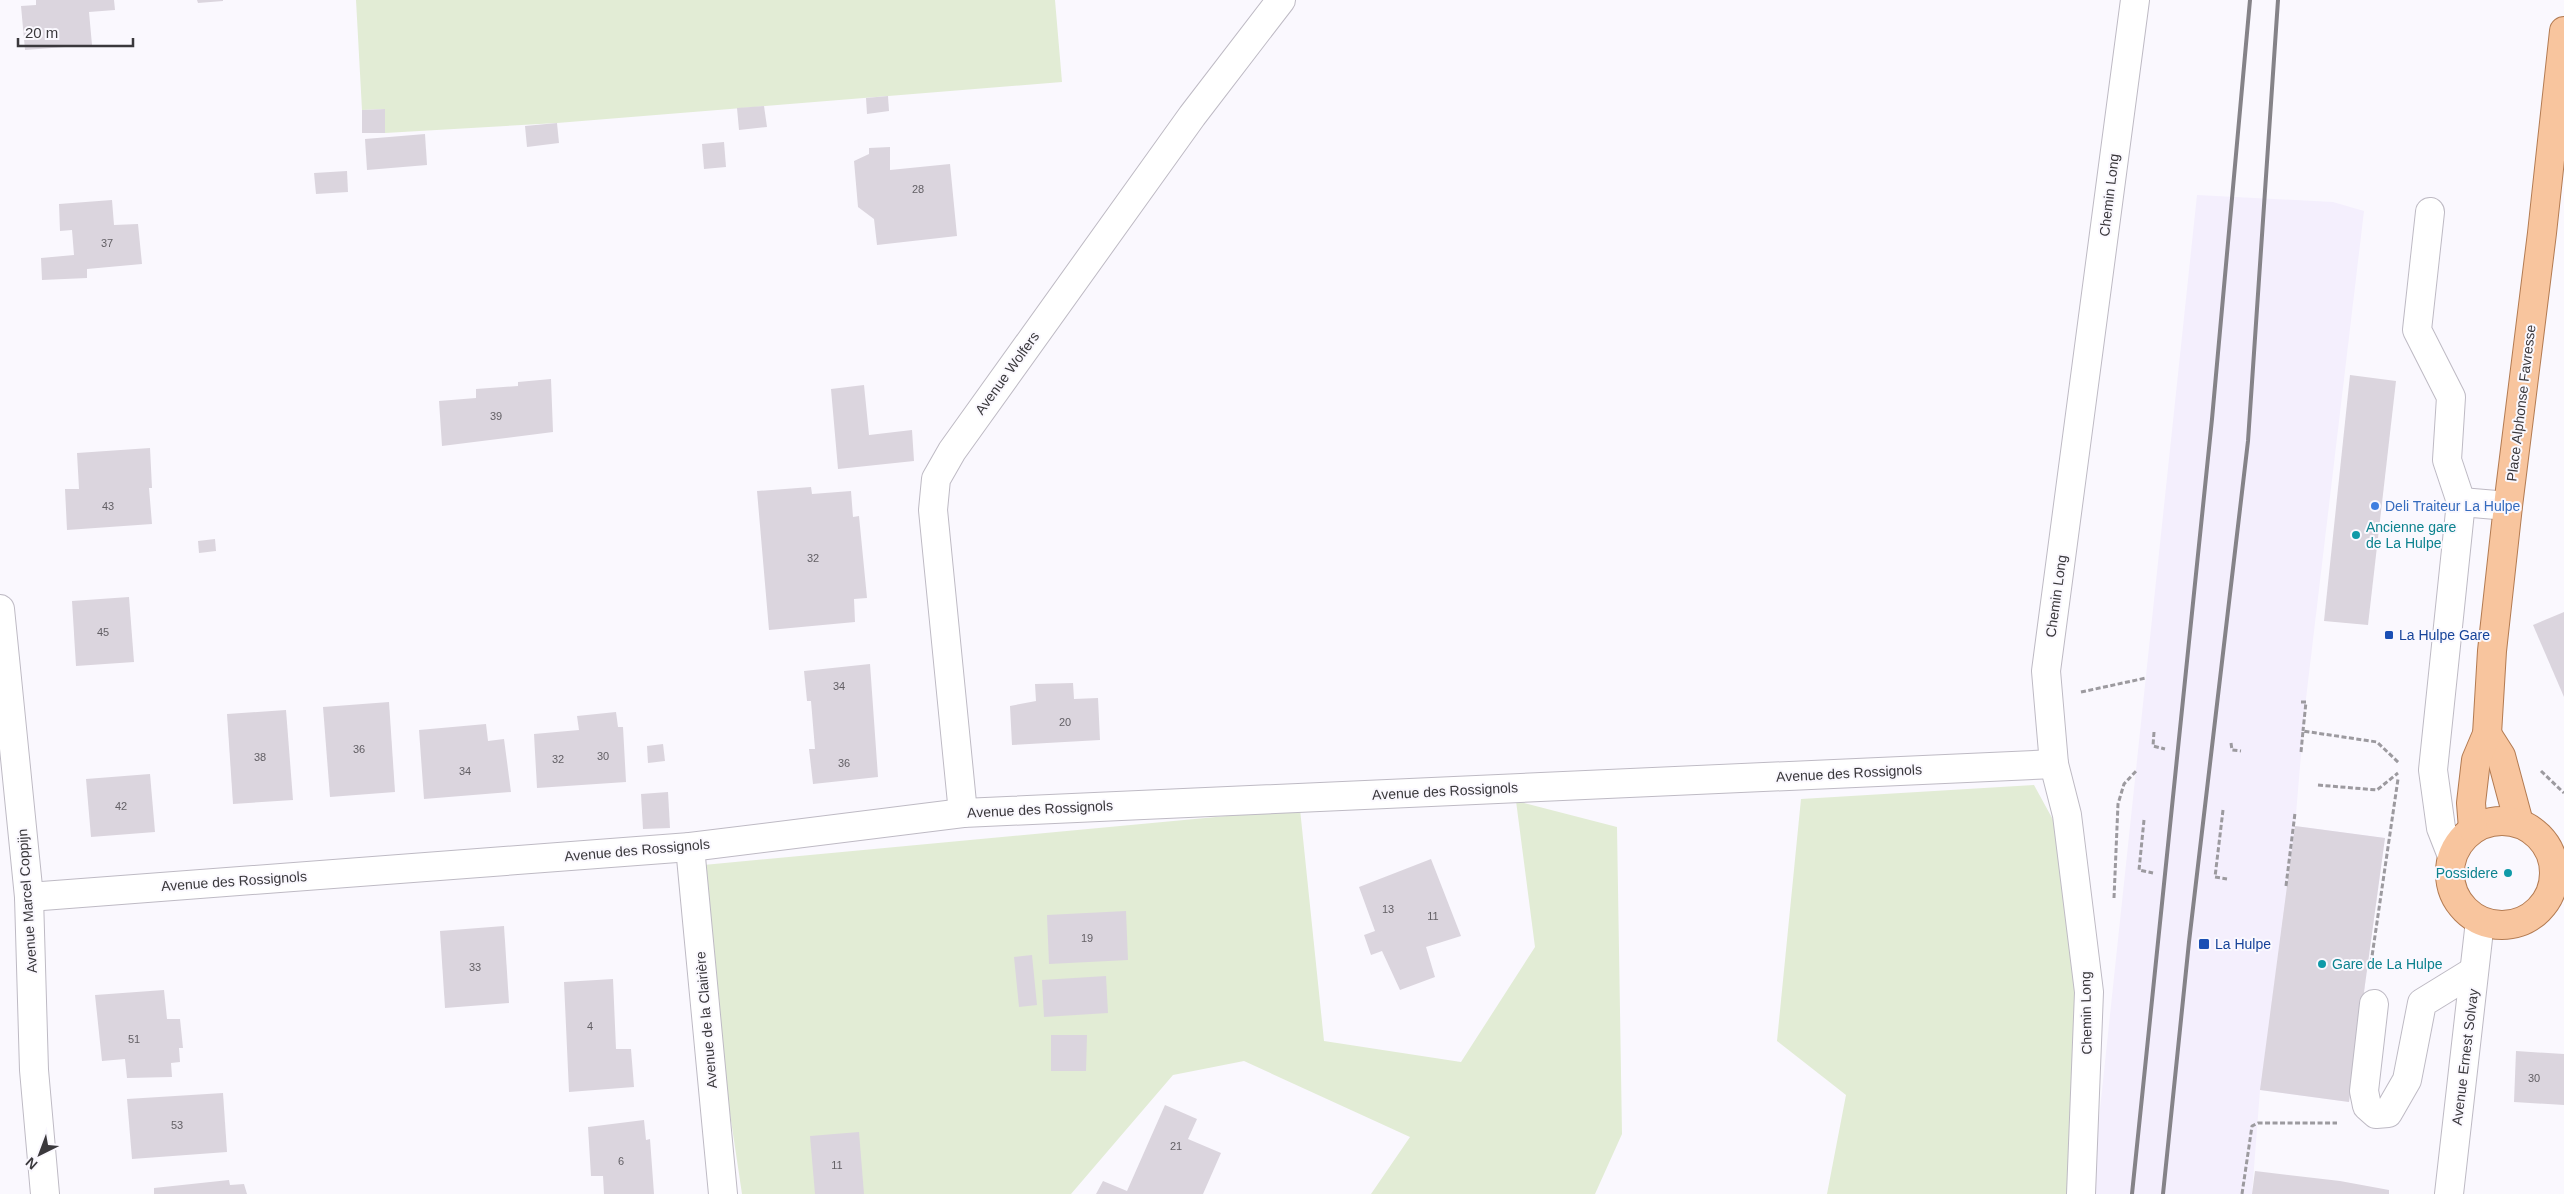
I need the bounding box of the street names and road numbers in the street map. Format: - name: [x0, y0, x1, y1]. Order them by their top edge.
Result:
- street label: Chemin Long: [2096, 153, 2122, 237]
- street label: Place Alphonse Favresse: [2503, 323, 2539, 482]
- street label: Avenue Wolfers: [972, 329, 1042, 417]
- street label: Chemin Long: [2042, 554, 2070, 638]
- street label: Avenue des Rossignols: [1776, 761, 1922, 785]
- street label: Avenue des Rossignols: [1372, 779, 1518, 803]
- street label: Avenue des Rossignols: [967, 797, 1113, 821]
- street label: Avenue Marcel Coppijn: [14, 828, 40, 974]
- street label: Avenue des Rossignols: [564, 836, 710, 864]
- street label: Avenue des Rossignols: [161, 868, 307, 894]
- street label: Avenue de la Clairière: [692, 951, 720, 1089]
- street label: Chemin Long: [2077, 971, 2095, 1055]
- street label: Avenue Ernest Solvay: [2449, 988, 2481, 1126]

